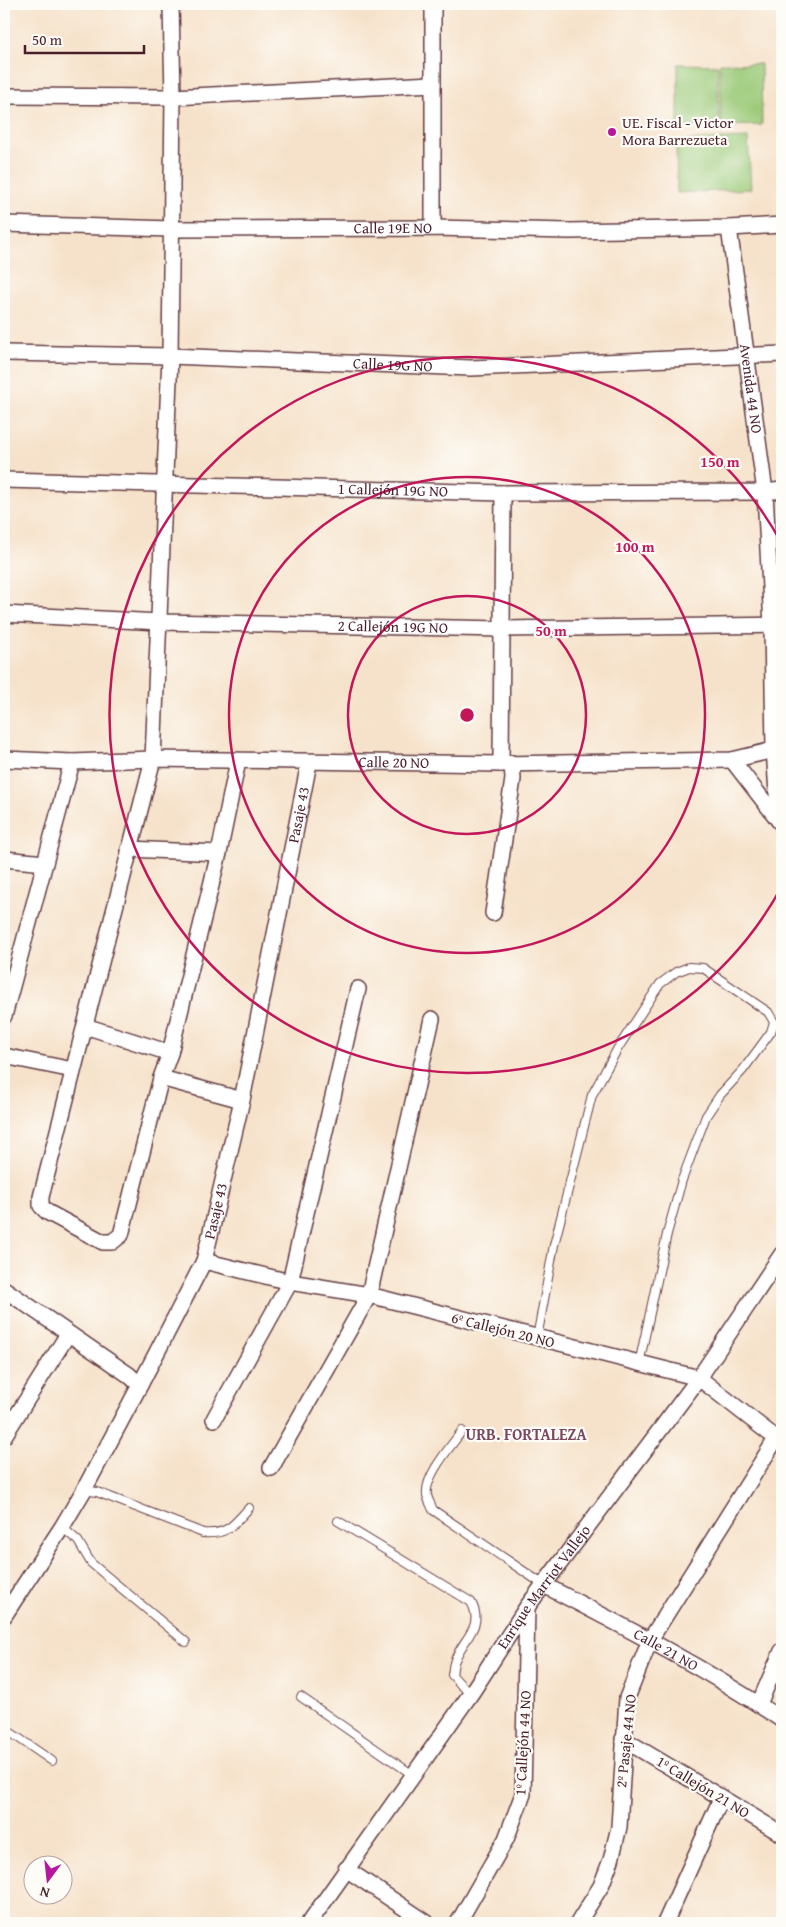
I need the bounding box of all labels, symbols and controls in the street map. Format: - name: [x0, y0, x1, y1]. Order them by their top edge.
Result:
- scale bar: [25, 22, 144, 54]
- text: 50 m: [32, 29, 63, 50]
- place label: UE. Fiscal - Victor Mora Barrezueta: [622, 112, 733, 150]
- marker: UE. Fiscal - Victor Mora Barrezueta: [606, 126, 618, 138]
- street label: Calle 19E NO: [354, 217, 432, 238]
- street label: Avenida 44 NO: [735, 342, 768, 435]
- street label: Calle 19G NO: [353, 352, 433, 376]
- text: 150 m: [700, 451, 740, 472]
- street label: 1 Callejón 19G NO: [337, 478, 448, 502]
- text: 100 m: [615, 536, 655, 557]
- street label: 2 Callejón 19G NO: [337, 615, 448, 638]
- text: 50 m: [535, 620, 567, 641]
- centre of rings: [458, 706, 476, 724]
- street label: Calle 20 NO: [358, 751, 429, 773]
- street label: Pasaje 43: [282, 785, 314, 845]
- street label: Pasaje 43: [198, 1181, 232, 1241]
- street label: 6º Callejón 20 NO: [449, 1307, 557, 1352]
- district label: URB. FORTALEZA: [465, 1422, 587, 1446]
- street label: Enrique Marriot Vallejo: [492, 1520, 595, 1653]
- street label: Calle 21 NO: [630, 1623, 702, 1676]
- street label: 1º Callejón 44 NO: [509, 1690, 536, 1796]
- street label: 2º Pasaje 44 NO: [610, 1693, 641, 1789]
- street label: 1º Callejón 21 NO: [653, 1750, 754, 1823]
- north arrow: [22, 1854, 72, 1904]
- text: N: [37, 1882, 52, 1903]

